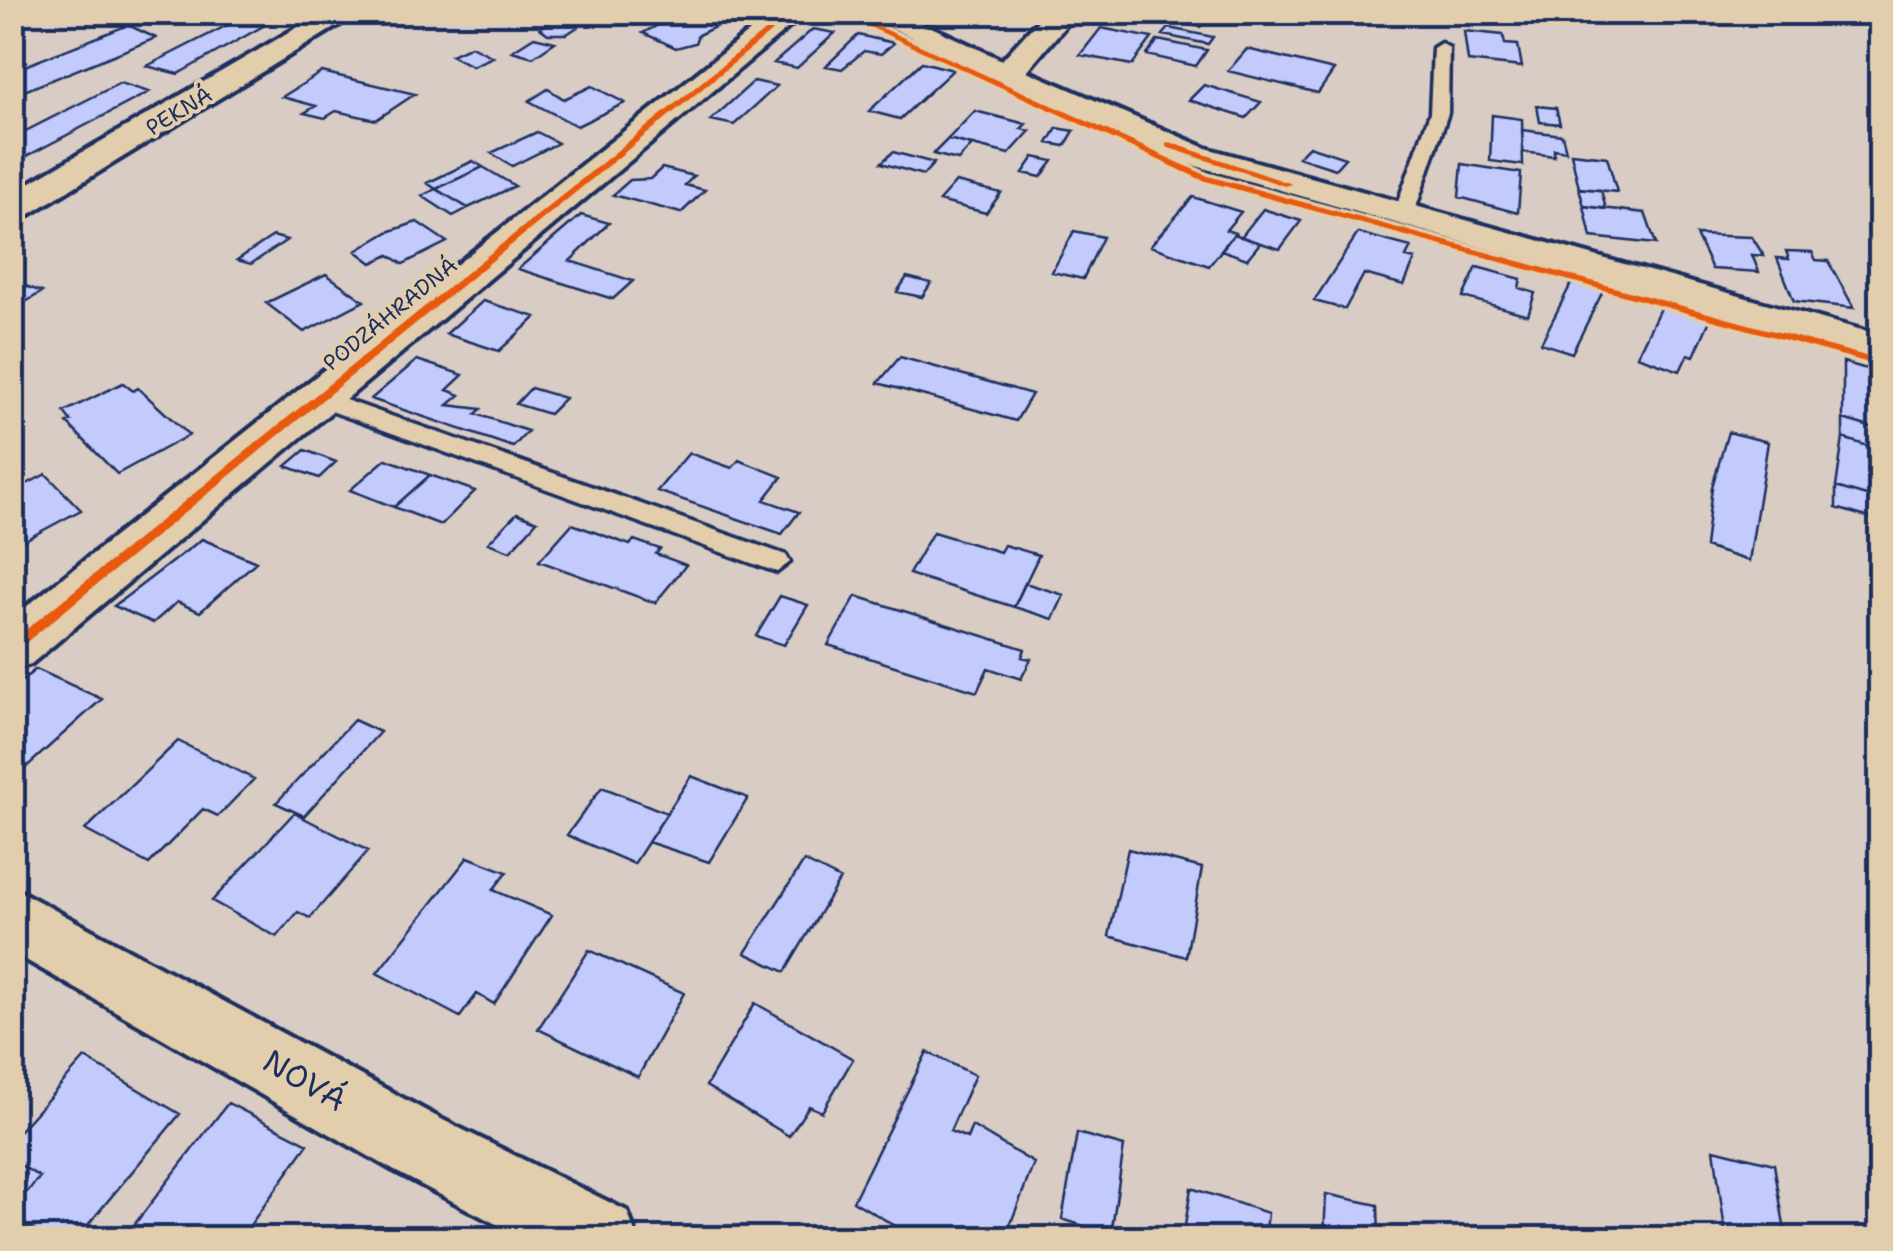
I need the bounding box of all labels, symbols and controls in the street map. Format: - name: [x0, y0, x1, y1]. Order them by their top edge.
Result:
- street label: PEKNÁ: [140, 80, 218, 142]
- street label: PODZÁHRADNÁ: [317, 251, 463, 377]
- street label: NOVÁ: [255, 1039, 355, 1121]

